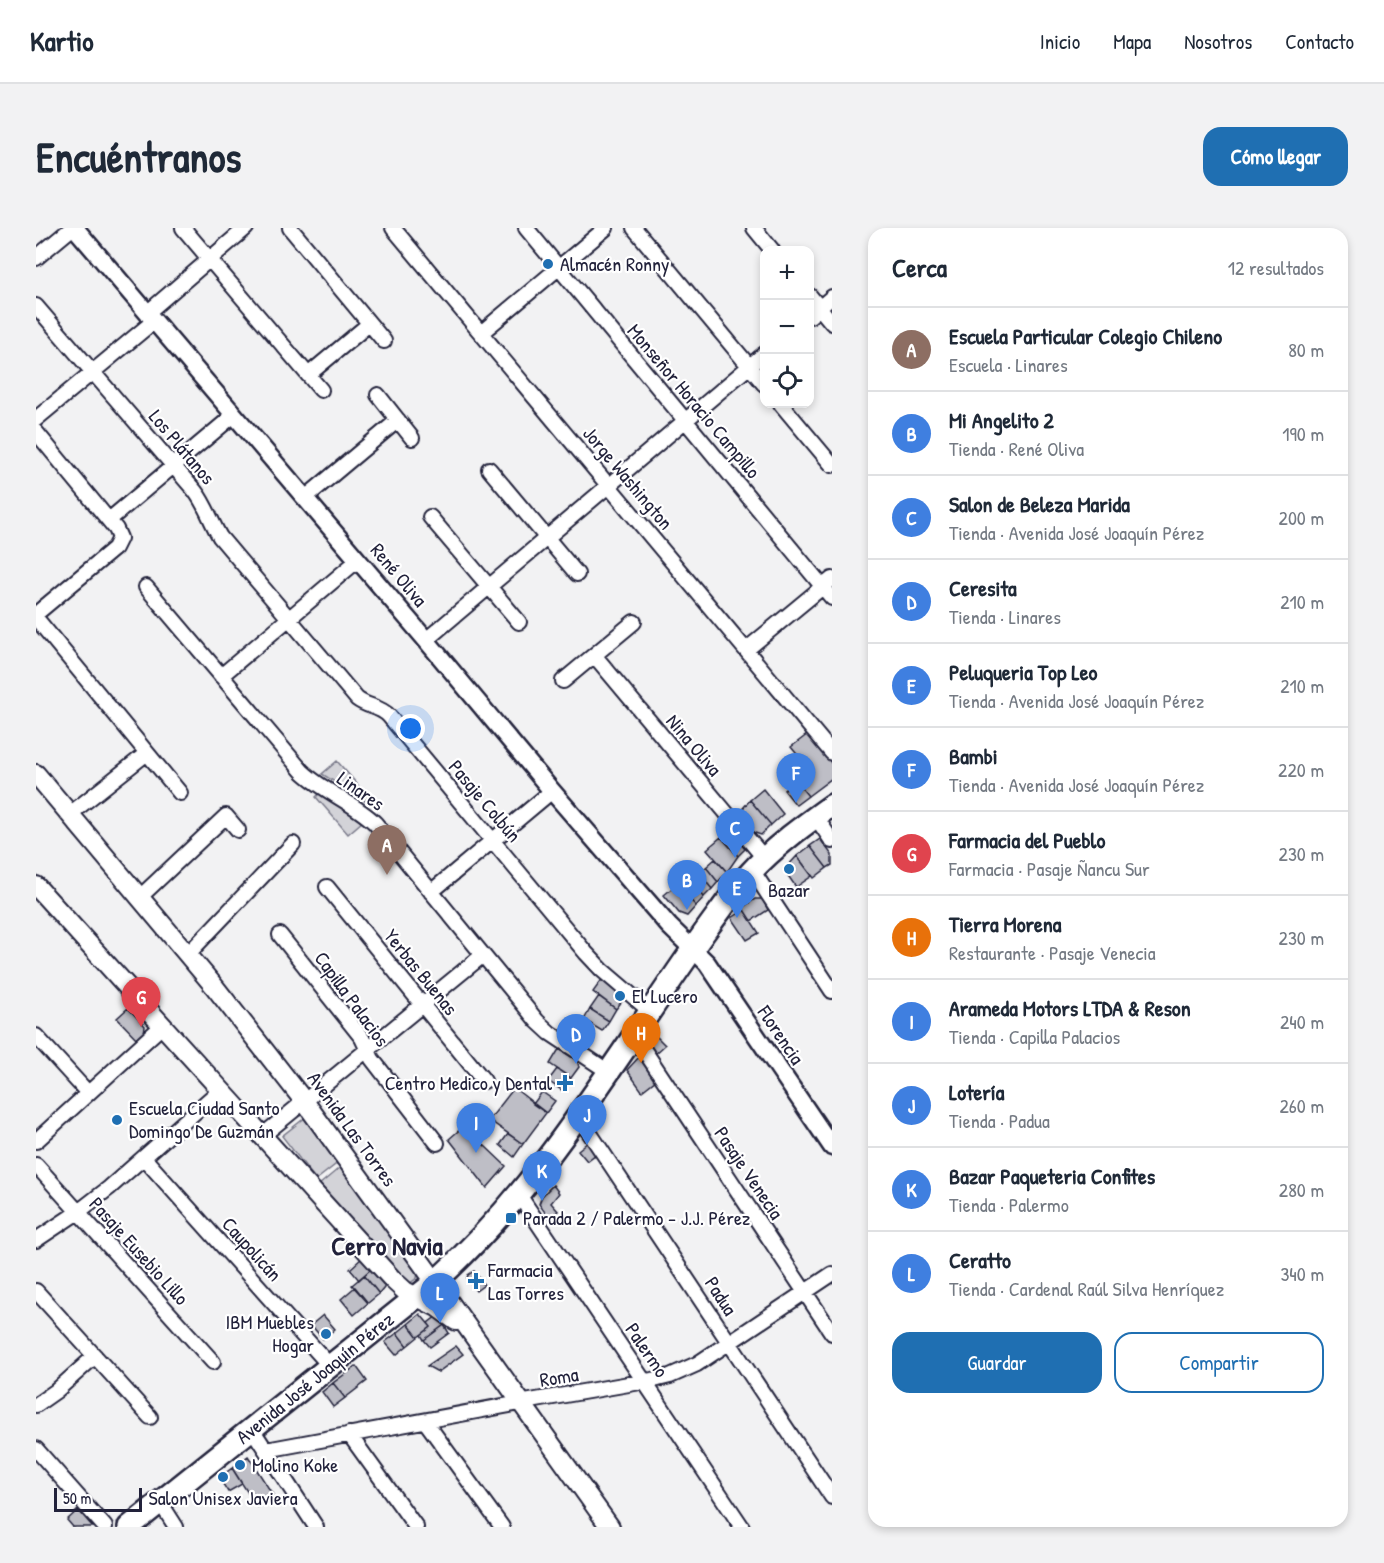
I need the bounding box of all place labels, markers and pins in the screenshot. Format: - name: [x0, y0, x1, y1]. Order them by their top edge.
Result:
- place label: Almacén Ronny: [560, 250, 670, 277]
- marker: Almacén Ronny: [541, 257, 555, 271]
- pin: F: [776, 754, 816, 803]
- pin: C: [716, 808, 754, 858]
- pin: A: [368, 826, 406, 875]
- pin: B: [668, 860, 706, 910]
- marker: Bazar: [782, 862, 796, 876]
- pin: E: [718, 868, 756, 918]
- place label: Bazar: [768, 876, 810, 903]
- pin: G: [122, 978, 160, 1027]
- place label: El Lucero: [632, 982, 698, 1009]
- marker: El Lucero: [613, 989, 627, 1003]
- pin: D: [556, 1014, 596, 1064]
- pin: H: [622, 1014, 660, 1063]
- place label: Centro Medico y Dental: [385, 1069, 553, 1096]
- marker: Centro Medico y Dental: [556, 1074, 574, 1092]
- place label: Escuela Ciudad Santo Domingo De Guzmán: [129, 1094, 280, 1144]
- pin: J: [568, 1096, 606, 1145]
- pin: I: [456, 1104, 496, 1153]
- marker: Escuela Ciudad Santo Domingo De Guzmán: [110, 1113, 124, 1127]
- pin: K: [522, 1152, 562, 1201]
- place label: Parada 2 / Palermo - J.J. Pérez: [523, 1204, 751, 1231]
- marker: Parada 2 / Palermo - J.J. Pérez: [504, 1211, 518, 1225]
- place label: Farmacia Las Torres: [487, 1256, 564, 1306]
- pin: L: [420, 1274, 460, 1323]
- marker: Farmacia Las Torres: [469, 1274, 483, 1288]
- place label: IBM Muebles Hogar: [226, 1308, 314, 1358]
- marker: IBM Muebles Hogar: [319, 1327, 333, 1341]
- place label: Molino Koke: [252, 1451, 338, 1478]
- marker: Molino Koke: [233, 1458, 247, 1472]
- marker: Salon Unisex Javiera: [216, 1470, 230, 1484]
- place label: Salon Unisex Javiera: [149, 1484, 298, 1511]

